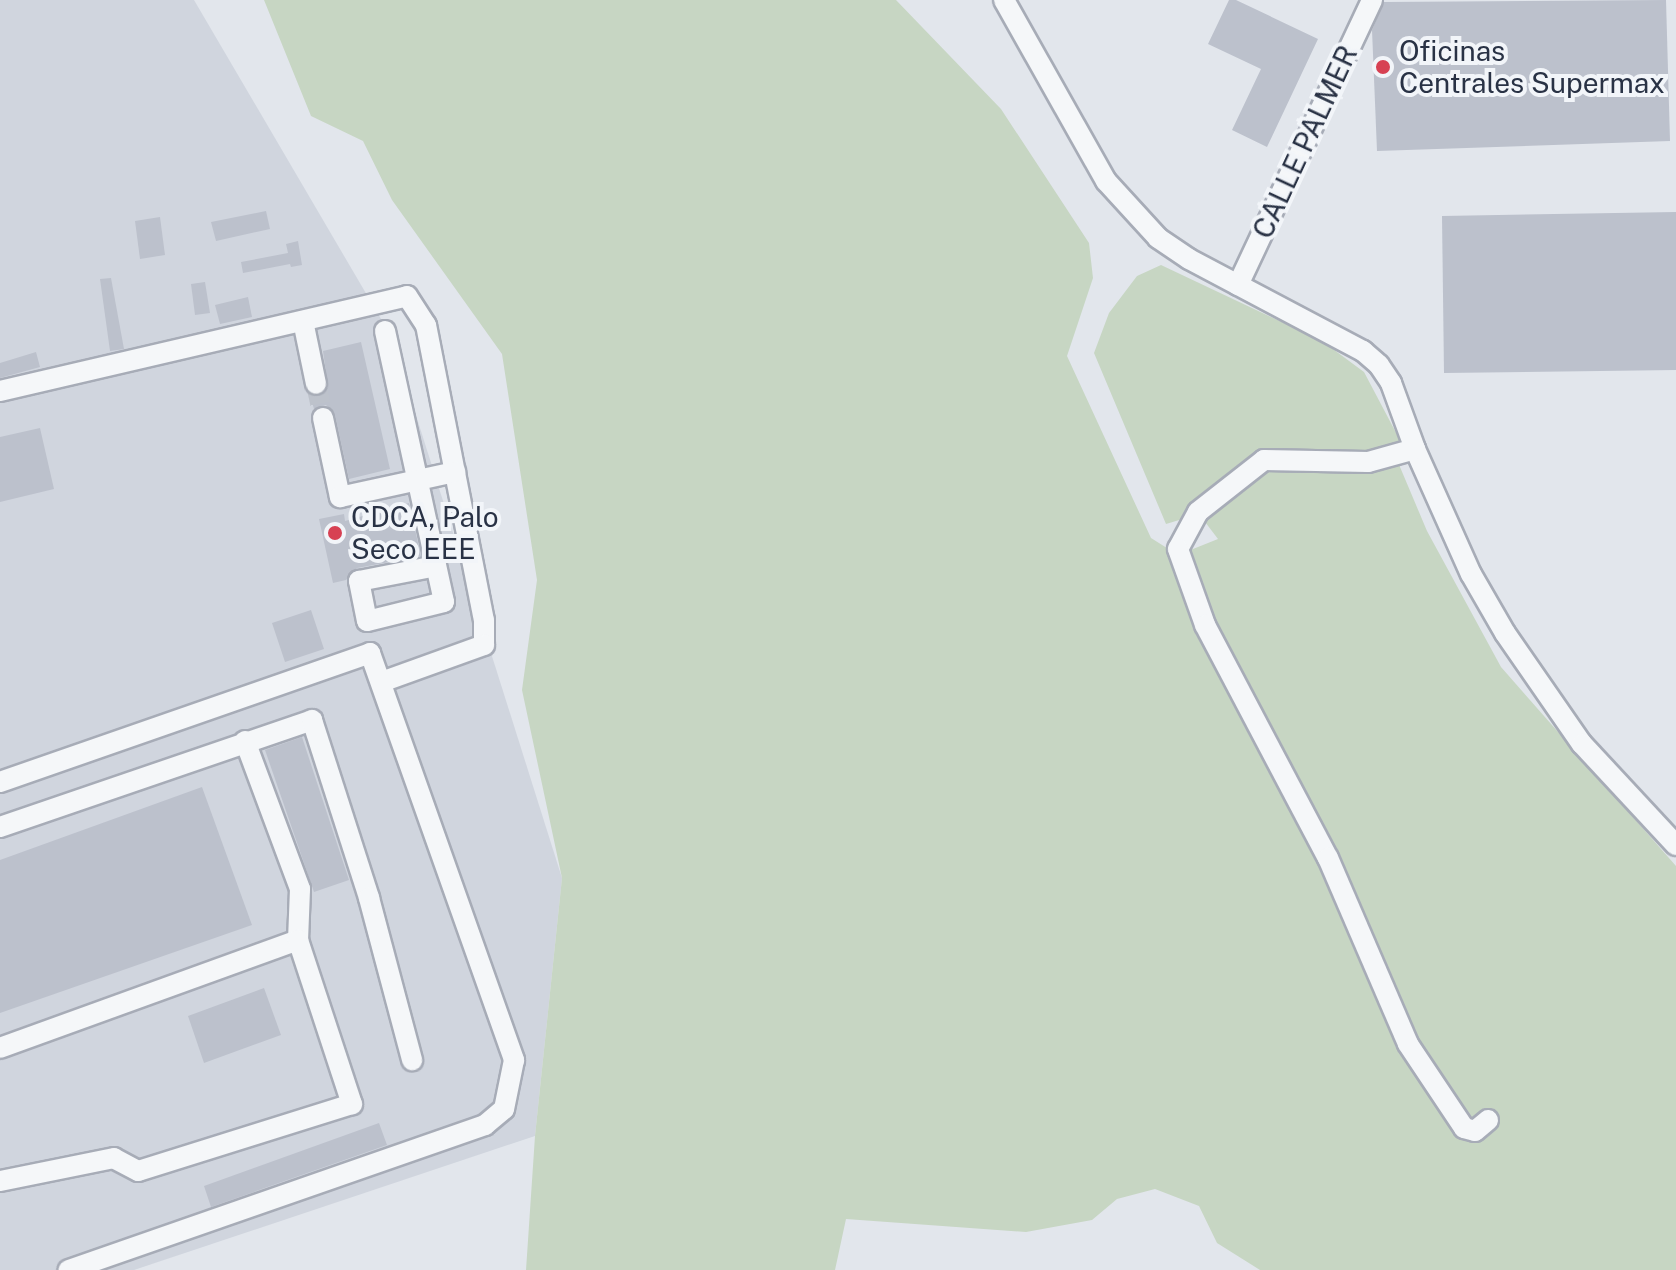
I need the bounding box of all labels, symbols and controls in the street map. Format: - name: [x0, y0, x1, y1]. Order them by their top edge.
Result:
- place label: Oficinas Centrales Supermax: [1399, 34, 1665, 100]
- street label: CALLE PALMER: [1246, 40, 1364, 244]
- marker: Oficinas Centrales Supermax: [1374, 58, 1392, 76]
- place label: CDCA, Palo Seco EEE: [351, 500, 499, 566]
- marker: CDCA, Palo Seco EEE: [326, 524, 344, 542]

